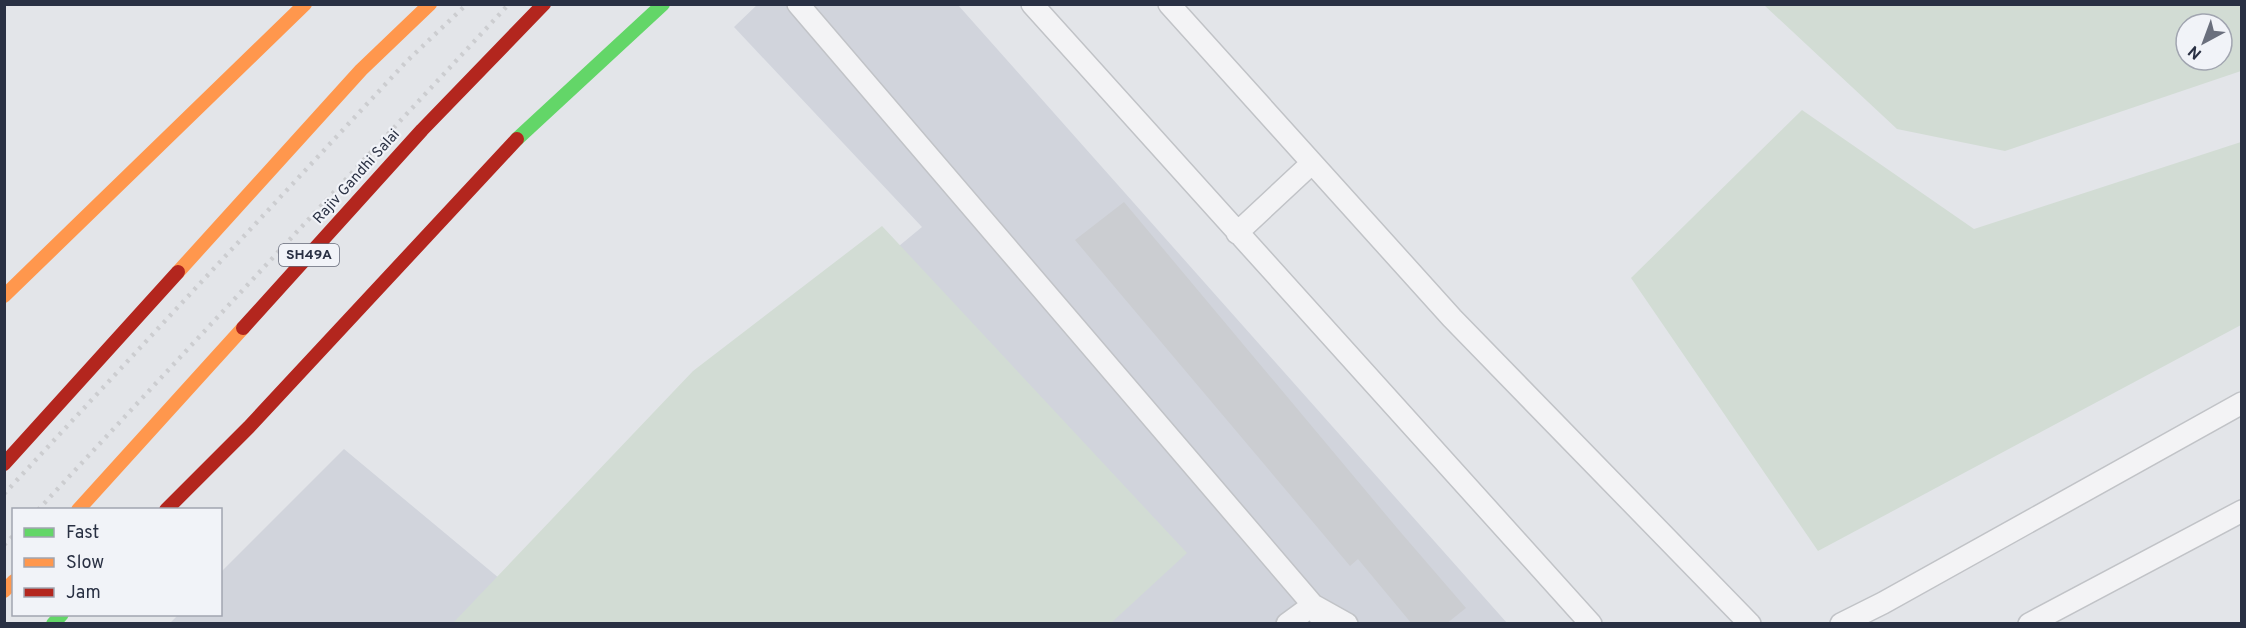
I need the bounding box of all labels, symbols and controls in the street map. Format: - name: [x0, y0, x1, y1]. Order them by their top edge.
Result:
- north arrow: [2174, 12, 2234, 72]
- text: N: [2185, 40, 2206, 63]
- street label: Rajiv Gandhi Salai: [310, 126, 404, 228]
- road number: SH49A: [279, 244, 339, 266]
- legend: [12, 508, 222, 616]
- text: Fast: [66, 522, 99, 545]
- text: Slow: [66, 552, 104, 575]
- text: Jam: [66, 582, 101, 605]

